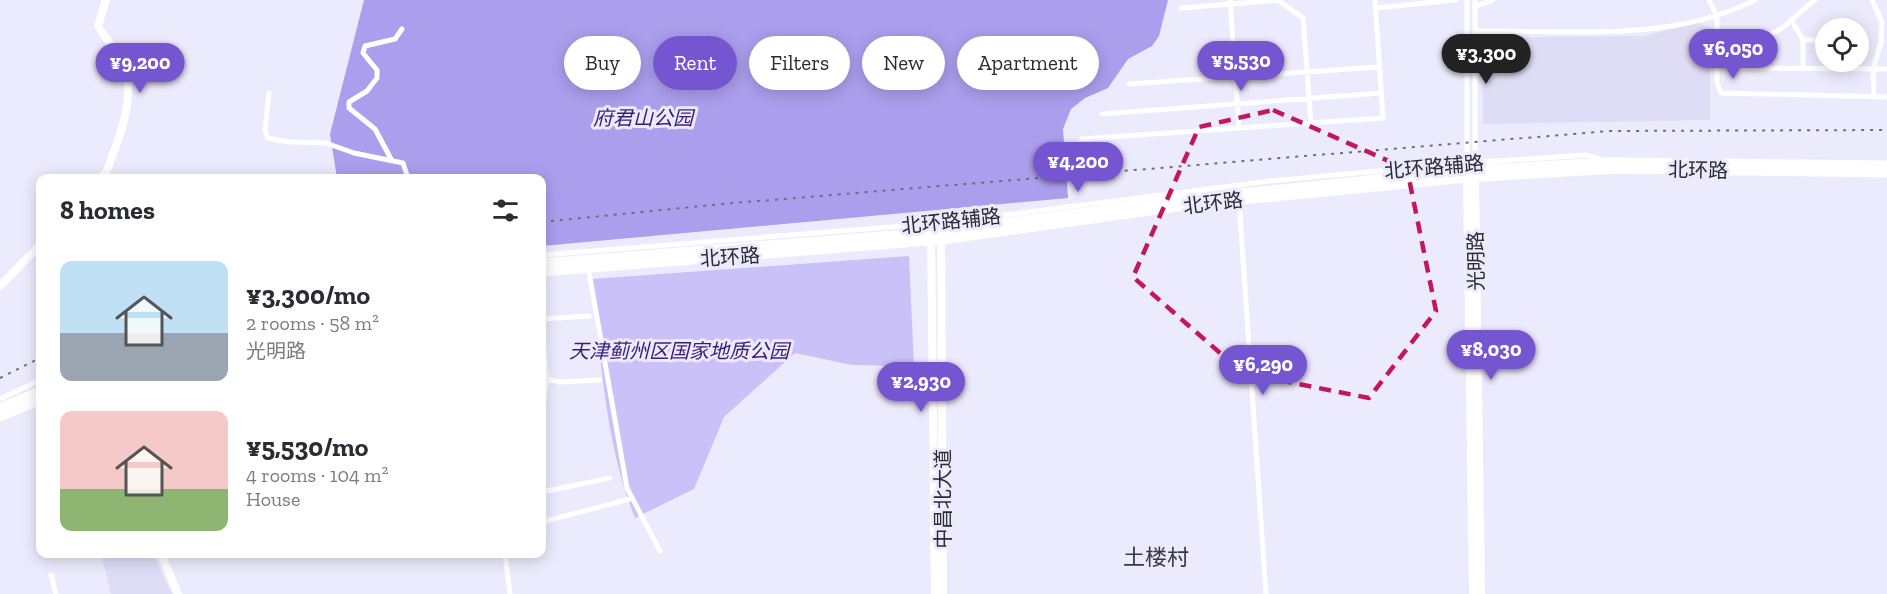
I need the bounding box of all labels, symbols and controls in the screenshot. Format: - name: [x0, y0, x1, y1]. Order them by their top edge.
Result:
- map controls: [1815, 18, 1869, 72]
- button: locate: [1815, 18, 1869, 72]
- pin: ¥6,050: [1684, 29, 1782, 80]
- pin: ¥3,300: [1437, 34, 1535, 85]
- chip: Buy: [564, 36, 641, 90]
- chip: Rent: [653, 36, 737, 90]
- chip: Filters: [749, 36, 850, 90]
- chip: New: [862, 36, 945, 90]
- chip: Apartment: [957, 36, 1099, 90]
- text: ¥6,050: [1703, 36, 1763, 60]
- pin: ¥5,530: [1192, 41, 1290, 92]
- text: ¥3,300: [1456, 41, 1516, 65]
- pin: ¥9,200: [91, 43, 189, 94]
- text: ¥5,530: [1211, 48, 1271, 72]
- text: ¥9,200: [110, 50, 170, 74]
- park label: 府君山公园: [593, 106, 696, 130]
- pin: ¥4,200: [1029, 142, 1127, 193]
- text: ¥4,200: [1047, 149, 1109, 173]
- street label: 北环路辅路: [1383, 151, 1485, 183]
- street label: 北环路: [1668, 157, 1728, 183]
- street label: 北环路: [1182, 187, 1244, 219]
- text: 8 homes: [60, 194, 155, 226]
- icon: filters: [489, 194, 522, 227]
- street label: 北环路辅路: [900, 204, 1002, 238]
- street label: 光明路: [1463, 231, 1489, 291]
- street label: 北环路: [699, 243, 761, 271]
- text: ¥3,300/mo: [246, 279, 370, 311]
- icon: home: [108, 285, 180, 357]
- text: 2 rooms · 58 m²: [246, 311, 379, 335]
- pin: ¥8,030: [1442, 330, 1540, 381]
- text: ¥8,030: [1461, 337, 1521, 361]
- text: 光明路: [246, 339, 306, 363]
- park label: 天津蓟州区国家地质公园: [569, 339, 792, 363]
- pin: ¥6,290: [1214, 345, 1312, 396]
- text: ¥6,290: [1233, 352, 1293, 376]
- pin: ¥2,930: [872, 362, 970, 413]
- text: ¥2,930: [891, 369, 951, 393]
- text: ¥5,530/mo: [246, 431, 368, 463]
- icon: home: [108, 435, 180, 507]
- street label: 中昌北大道: [931, 449, 955, 549]
- text: 4 rooms · 104 m²: [246, 463, 388, 487]
- text: House: [246, 487, 300, 511]
- district label: 土楼村: [1123, 544, 1189, 571]

